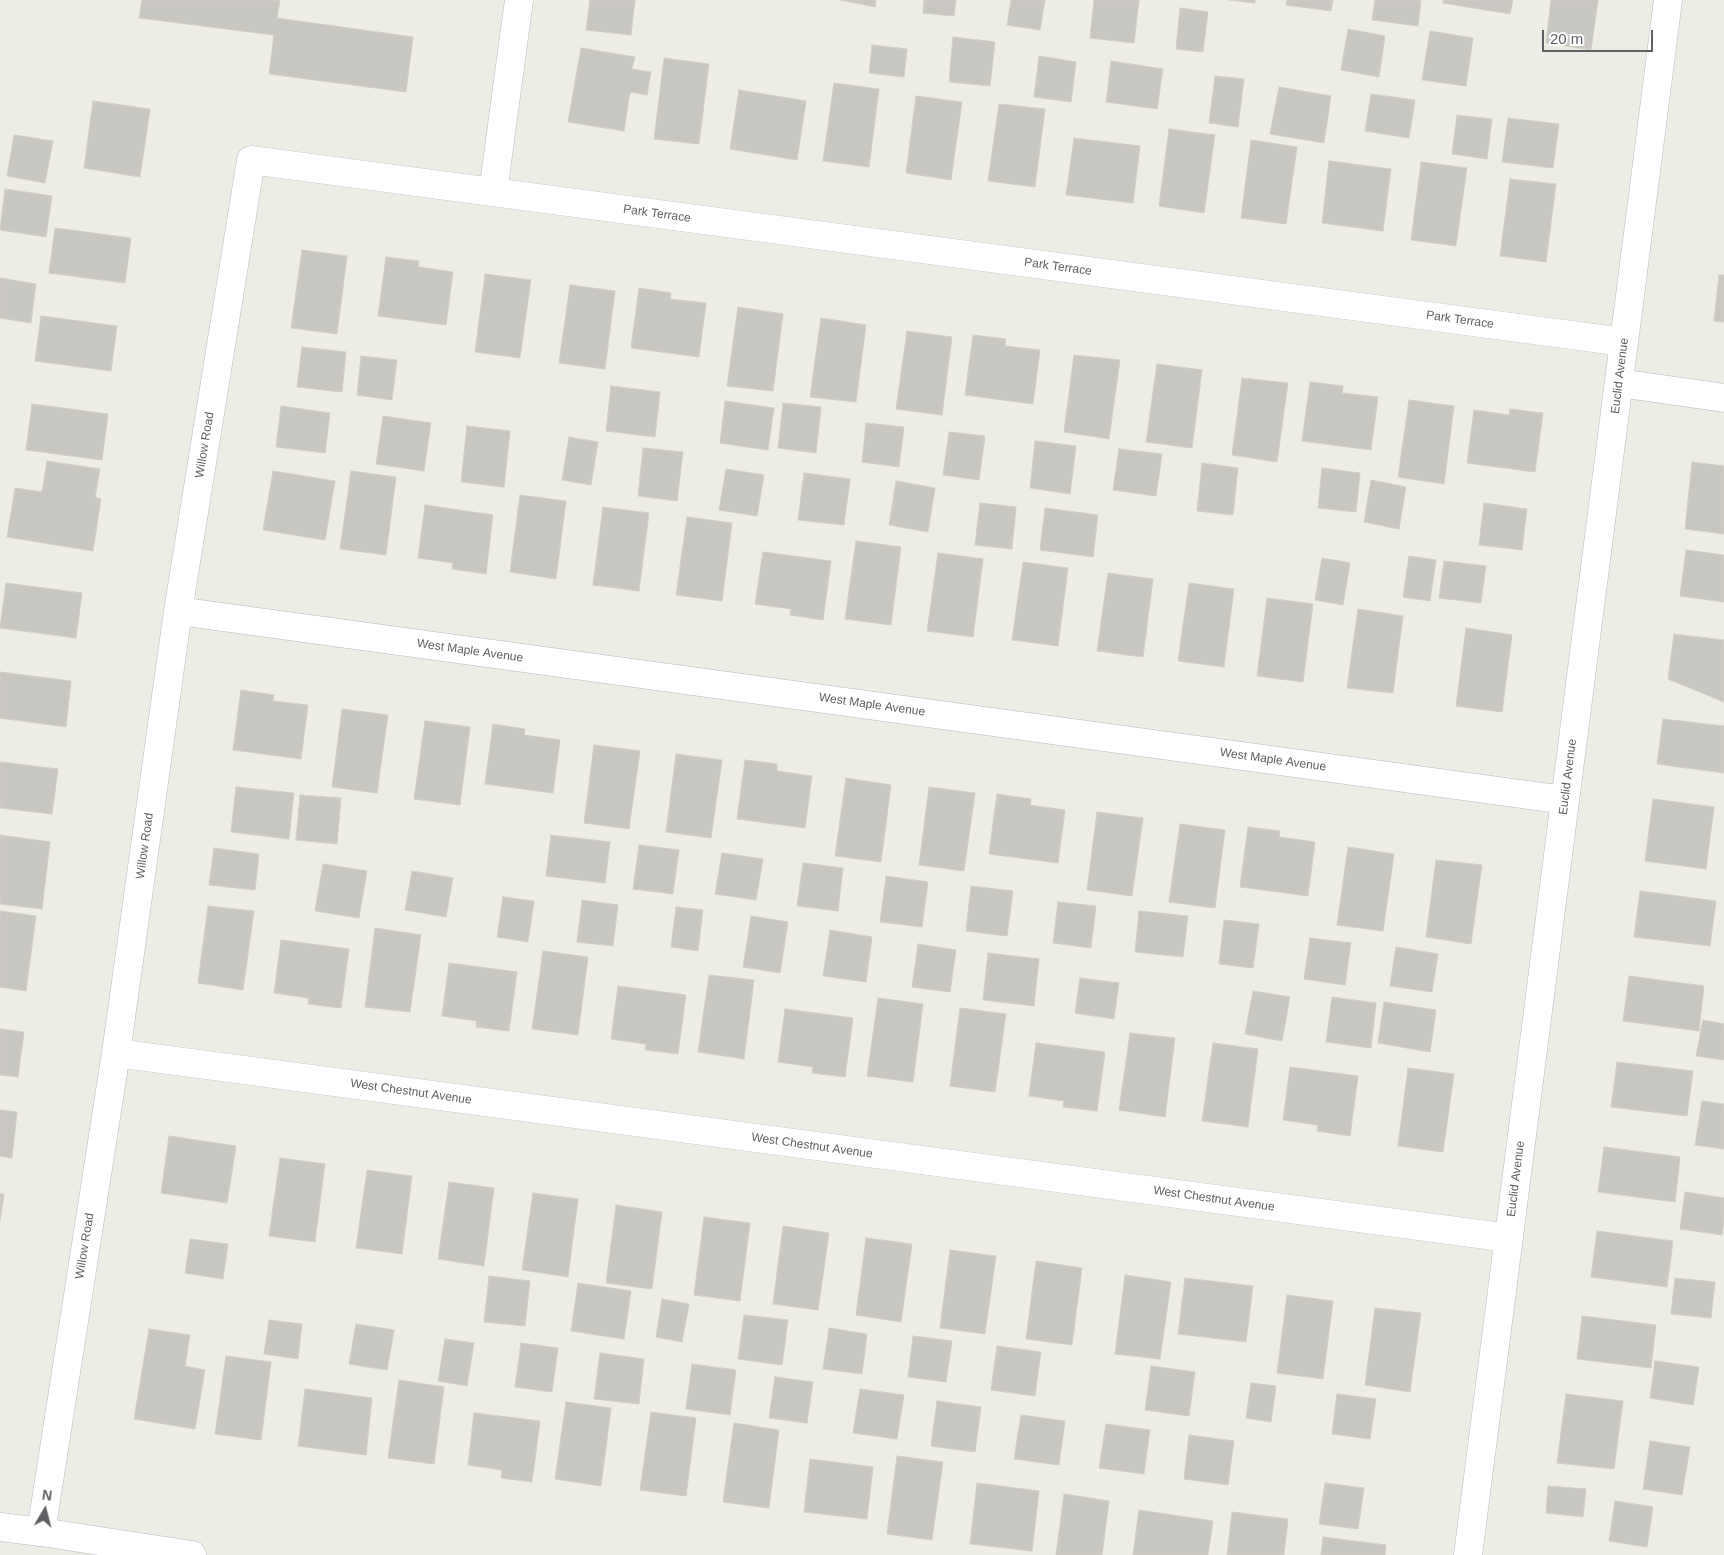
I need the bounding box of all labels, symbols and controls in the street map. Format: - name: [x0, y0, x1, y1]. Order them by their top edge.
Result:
- scale bar: [1544, 20, 1655, 52]
- text: 20 m: [1550, 30, 1583, 47]
- street label: Park Terrace: [622, 202, 692, 226]
- street label: Park Terrace: [1023, 255, 1093, 279]
- street label: Park Terrace: [1425, 308, 1495, 332]
- street label: Euclid Avenue: [1608, 337, 1632, 415]
- street label: Willow Road: [193, 411, 217, 479]
- street label: West Maple Avenue: [416, 636, 524, 666]
- street label: West Maple Avenue: [818, 690, 926, 720]
- street label: Euclid Avenue: [1556, 738, 1580, 816]
- street label: West Maple Avenue: [1219, 745, 1327, 775]
- street label: Willow Road: [133, 812, 157, 880]
- street label: West Chestnut Avenue: [349, 1076, 473, 1108]
- street label: West Chestnut Avenue: [750, 1130, 874, 1162]
- street label: Euclid Avenue: [1504, 1140, 1528, 1218]
- street label: West Chestnut Avenue: [1152, 1183, 1276, 1215]
- street label: Willow Road: [73, 1212, 97, 1280]
- north arrow: [20, 1485, 70, 1535]
- text: N: [41, 1487, 53, 1504]

